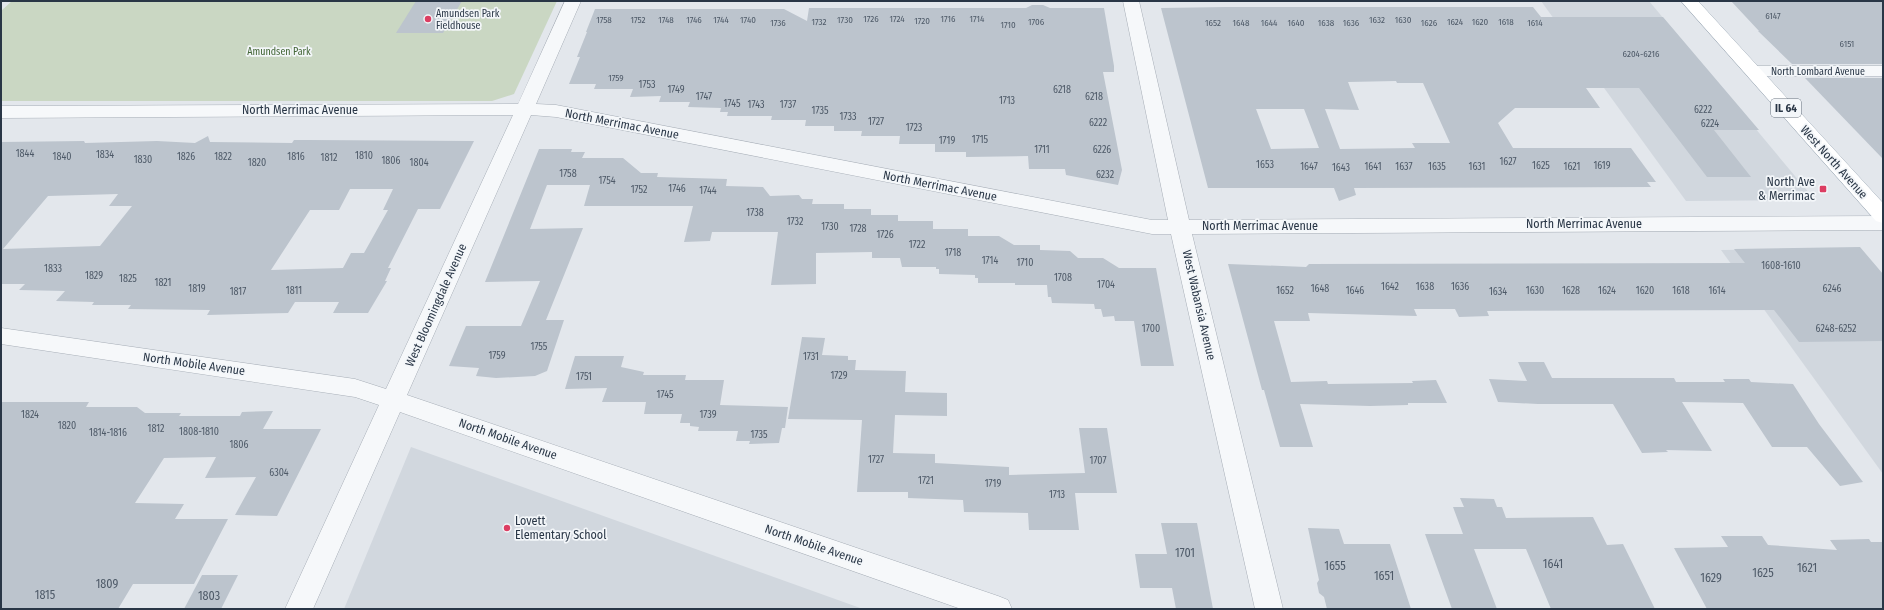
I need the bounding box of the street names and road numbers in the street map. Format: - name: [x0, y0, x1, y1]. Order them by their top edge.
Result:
- street label: North Lombard Avenue: [1771, 66, 1865, 78]
- road number: IL 64: [1771, 99, 1801, 117]
- street label: North Merrimac Avenue: [242, 103, 358, 117]
- street label: North Merrimac Avenue: [564, 106, 680, 142]
- street label: West North Avenue: [1797, 123, 1871, 202]
- street label: North Merrimac Avenue: [882, 168, 998, 204]
- street label: North Merrimac Avenue: [1526, 217, 1642, 231]
- street label: North Merrimac Avenue: [1202, 219, 1318, 233]
- street label: West Bloomingdale Avenue: [403, 241, 469, 369]
- street label: West Wabansia Avenue: [1180, 249, 1218, 361]
- street label: North Mobile Avenue: [142, 350, 246, 378]
- street label: North Mobile Avenue: [457, 416, 559, 462]
- street label: North Mobile Avenue: [763, 522, 865, 568]

